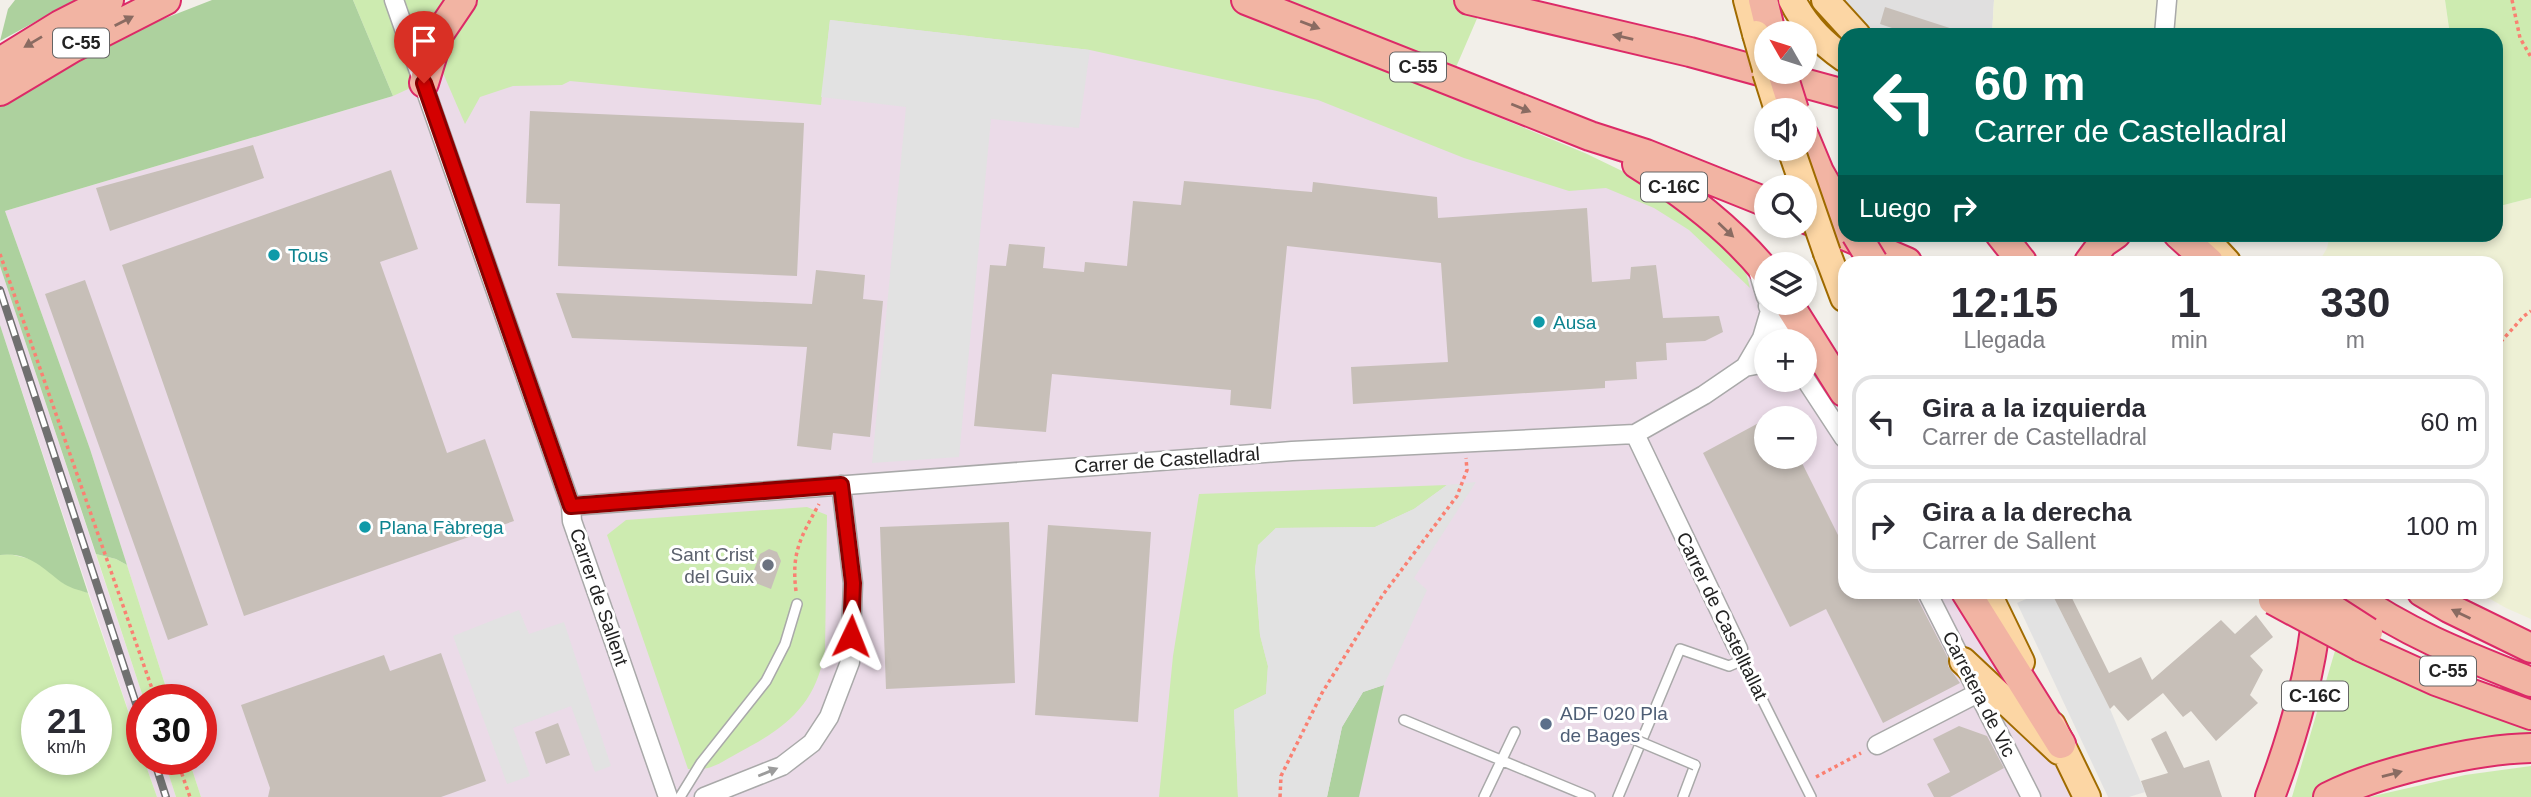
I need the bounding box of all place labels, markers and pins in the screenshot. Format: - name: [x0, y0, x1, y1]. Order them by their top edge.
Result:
- pin: [394, 11, 454, 83]
- place label: Tous: [288, 245, 328, 266]
- marker: Tous: [266, 247, 282, 263]
- place label: Ausa: [1553, 312, 1597, 333]
- marker: Ausa: [1531, 314, 1547, 330]
- place label: Plana Fàbrega: [379, 517, 504, 538]
- marker: Plana Fàbrega: [357, 519, 373, 535]
- place label: Sant Crist del Guix: [671, 544, 755, 587]
- marker: Sant Crist del Guix: [760, 557, 776, 573]
- place label: ADF 020 Pla de Bages: [1560, 703, 1668, 746]
- marker: ADF 020 Pla de Bages: [1538, 716, 1554, 732]

